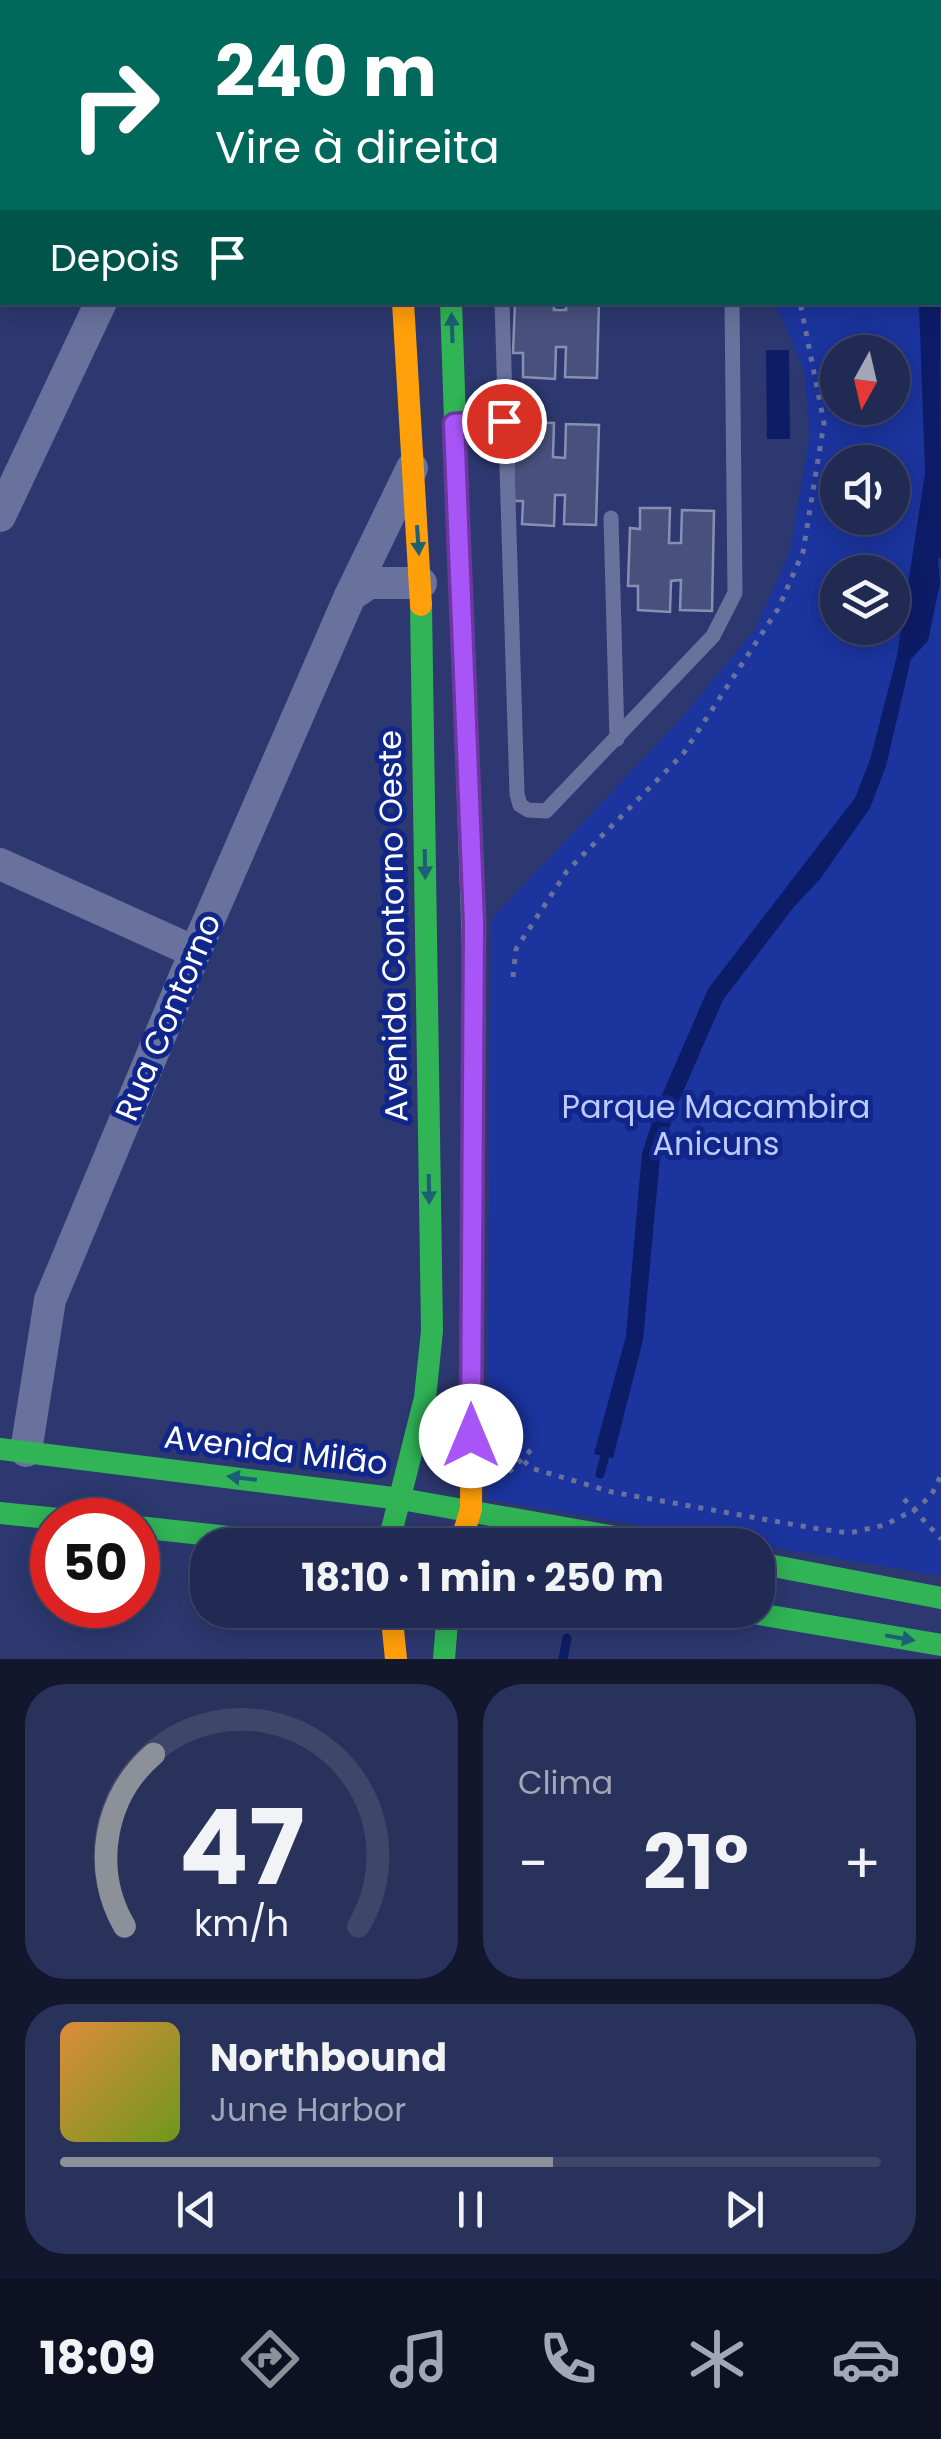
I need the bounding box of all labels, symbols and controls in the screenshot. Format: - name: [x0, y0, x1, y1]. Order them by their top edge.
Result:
- text: 240 m: [215, 22, 437, 121]
- icon: right: [50, 40, 180, 170]
- text: Vire à direita: [215, 116, 500, 179]
- icon: arrive: [200, 230, 255, 285]
- text: Depois: [50, 231, 180, 284]
- one-way arrow: [443, 312, 459, 344]
- north arrow: [820, 335, 910, 425]
- map controls: [820, 335, 910, 645]
- pin: [462, 379, 547, 464]
- icon: arrive: [477, 394, 532, 449]
- button: sound: [820, 445, 910, 535]
- one-way arrow: [410, 524, 426, 556]
- button: layers: [820, 555, 910, 645]
- street label: Avenida Contorno Oeste: [367, 730, 418, 1122]
- one-way arrow: [417, 849, 433, 881]
- street label: Rua Contorno: [104, 906, 231, 1127]
- park label: Parque Macambira Anicuns: [562, 1084, 870, 1166]
- one-way arrow: [422, 1174, 438, 1206]
- position arrow: [419, 1384, 523, 1488]
- street label: Avenida Milão: [162, 1413, 390, 1486]
- one-way arrow: [225, 1470, 257, 1486]
- speed limit sign: 50: [30, 1498, 160, 1628]
- text: 18:10 · 1 min · 250 m: [301, 1551, 664, 1604]
- one-way arrow: [885, 1631, 916, 1646]
- text: Clima: [518, 1760, 613, 1805]
- text: 47: [178, 1775, 305, 1920]
- text: 21°: [643, 1810, 749, 1915]
- text: −: [518, 1825, 548, 1902]
- text: +: [843, 1825, 881, 1902]
- text: km/h: [194, 1898, 289, 1949]
- text: Northbound: [210, 2031, 447, 2084]
- text: June Harbor: [210, 2087, 406, 2132]
- icon: previous: [169, 2182, 224, 2237]
- icon: pause: [443, 2182, 498, 2237]
- icon: next: [717, 2182, 772, 2237]
- icon: directions: [235, 2324, 305, 2394]
- icon: music: [384, 2324, 454, 2394]
- icon: phone: [533, 2324, 603, 2394]
- icon: climate: [682, 2324, 752, 2394]
- icon: car: [831, 2324, 901, 2394]
- text: 18:09: [40, 2327, 155, 2390]

